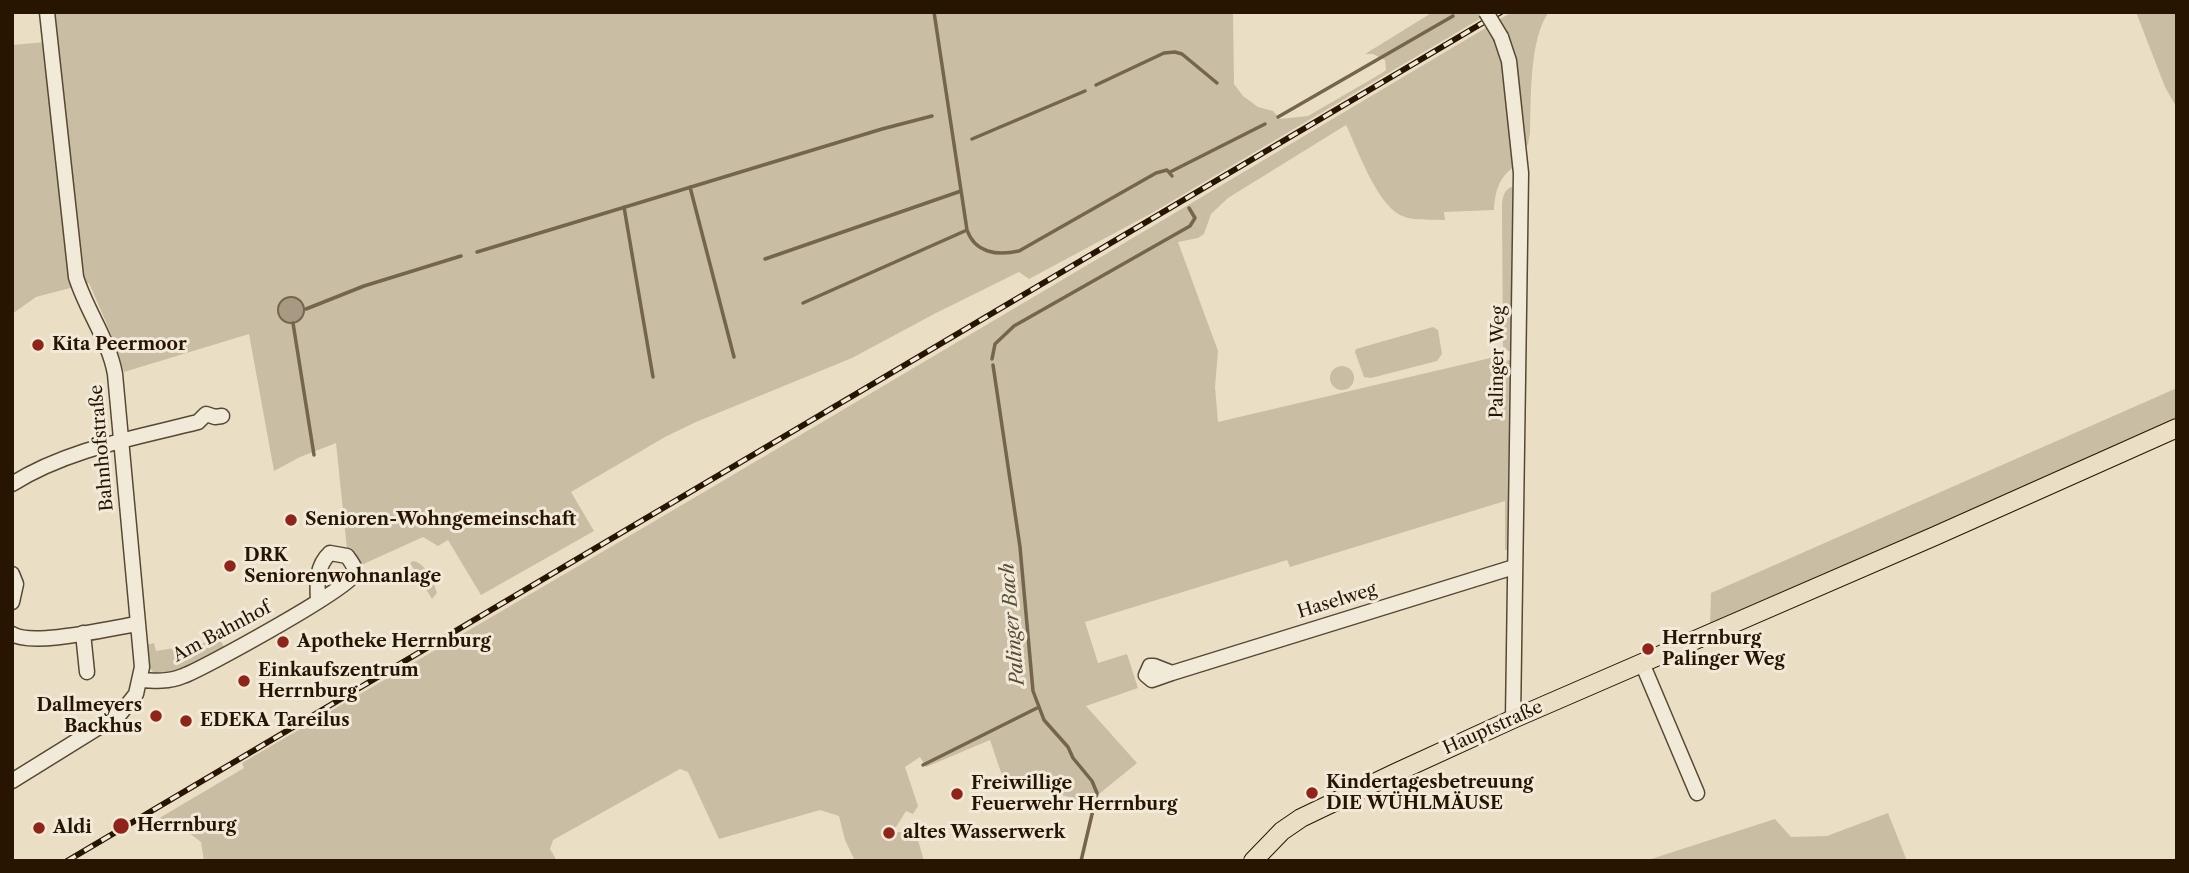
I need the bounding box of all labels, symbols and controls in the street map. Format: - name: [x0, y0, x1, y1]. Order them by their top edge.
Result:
- street label: Palinger Weg: [1486, 305, 1510, 419]
- place label: Kita Peermoor: [52, 334, 187, 356]
- marker: Kita Peermoor: [30, 337, 46, 353]
- street label: Bahnhofstraße: [86, 384, 118, 512]
- place label: Senioren-Wohngemeinschaft: [305, 509, 576, 531]
- marker: Senioren-Wohngemeinschaft: [283, 512, 299, 528]
- place label: DRK Seniorenwohnanlage: [244, 545, 441, 588]
- marker: DRK Seniorenwohnanlage: [222, 558, 238, 574]
- water label: Palinger Bach: [996, 562, 1030, 686]
- street label: Haselweg: [1295, 579, 1379, 623]
- street label: Am Bahnhof: [169, 597, 275, 667]
- place label: Herrnburg Palinger Weg: [1662, 628, 1785, 670]
- place label: Apotheke Herrnburg: [297, 631, 491, 653]
- marker: Apotheke Herrnburg: [275, 634, 291, 650]
- marker: Herrnburg Palinger Weg: [1640, 641, 1656, 657]
- place label: Einkaufszentrum Herrnburg: [258, 660, 419, 702]
- marker: Einkaufszentrum Herrnburg: [236, 673, 252, 689]
- place label: Dallmeyers Backhus: [36, 695, 142, 738]
- street label: Hauptstraße: [1440, 696, 1546, 760]
- marker: Dallmeyers Backhus: [148, 708, 164, 724]
- place label: EDEKA Tareilus: [200, 710, 350, 732]
- marker: EDEKA Tareilus: [178, 713, 194, 729]
- place label: Kindertagesbetreuung DIE WÜHLMÄUSE: [1326, 772, 1533, 814]
- place label: Freiwillige Feuerwehr Herrnburg: [971, 773, 1177, 816]
- marker: Kindertagesbetreuung DIE WÜHLMÄUSE: [1304, 785, 1320, 801]
- marker: Freiwillige Feuerwehr Herrnburg: [949, 786, 965, 802]
- place label: Herrnburg: [137, 815, 236, 837]
- marker: Herrnburg: [111, 816, 131, 836]
- place label: Aldi: [53, 817, 92, 839]
- marker: Aldi: [31, 820, 47, 836]
- place label: altes Wasserwerk: [903, 822, 1065, 844]
- marker: altes Wasserwerk: [881, 825, 897, 841]

